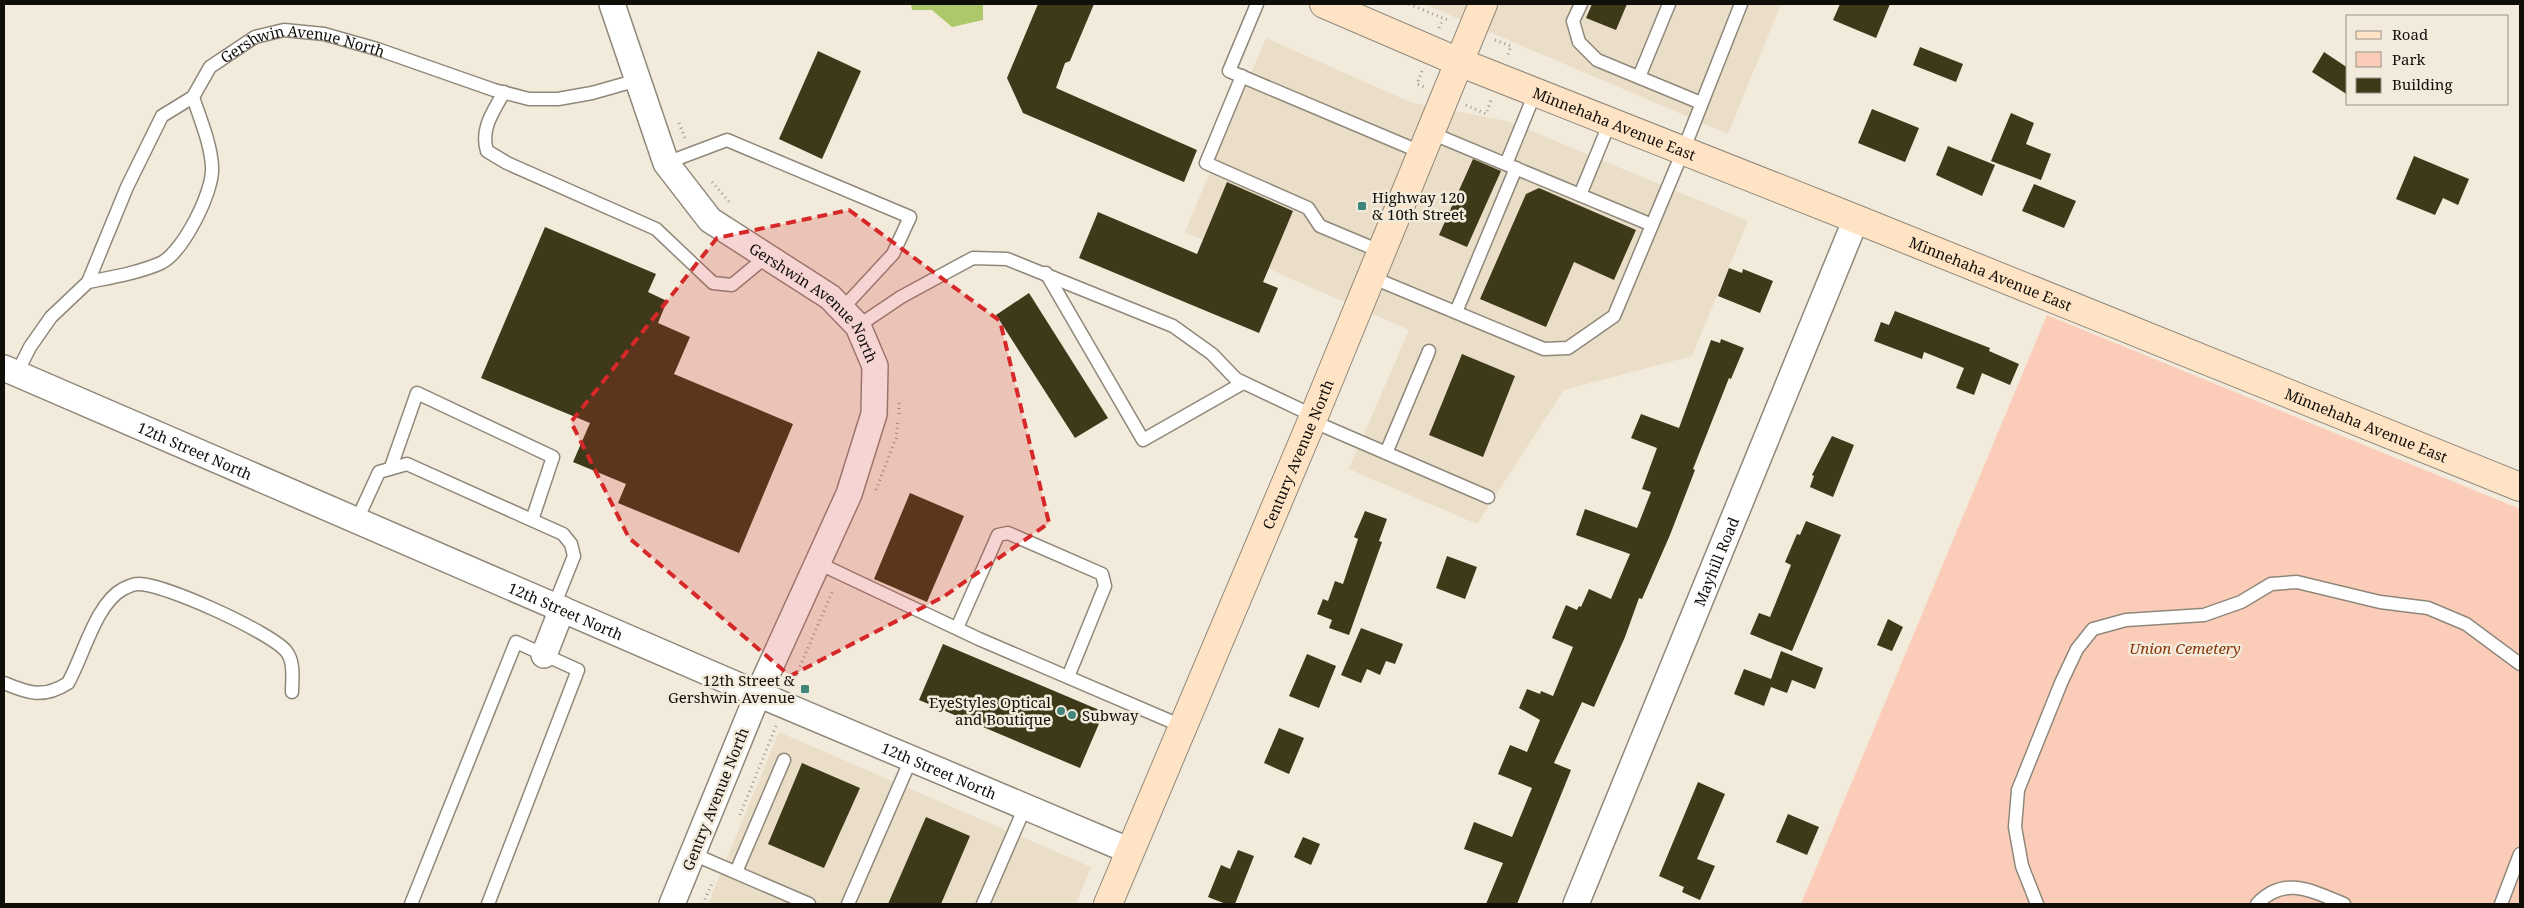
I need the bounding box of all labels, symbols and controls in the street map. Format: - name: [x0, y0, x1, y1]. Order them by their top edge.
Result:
- legend: [2346, 15, 2509, 105]
- street label: Gershwin Avenue North: [216, 20, 388, 67]
- text: Road: [2392, 24, 2428, 44]
- text: Park: [2392, 49, 2426, 69]
- text: Building: [2392, 74, 2453, 94]
- street label: Minnehaha Avenue East: [1530, 82, 1699, 165]
- place label: Highway 120 & 10th Street: [1372, 187, 1465, 224]
- marker: Highway 120 & 10th Street: [1356, 200, 1368, 212]
- street label: Minnehaha Avenue East: [1906, 232, 2075, 315]
- street label: Gershwin Avenue North: [745, 238, 883, 366]
- street label: Century Avenue North: [1257, 376, 1338, 532]
- street label: Minnehaha Avenue East: [2282, 383, 2450, 467]
- street label: 12th Street North: [134, 417, 256, 484]
- street label: Mayhill Road: [1689, 514, 1743, 609]
- street label: 12th Street North: [505, 577, 627, 645]
- park label: Union Cemetery: [2129, 638, 2241, 658]
- place label: 12th Street & Gershwin Avenue: [668, 670, 795, 707]
- marker: 12th Street & Gershwin Avenue: [799, 683, 811, 695]
- place label: EyeStyles Optical and Boutique: [929, 692, 1051, 729]
- marker: EyeStyles Optical and Boutique: [1055, 705, 1067, 717]
- place label: Subway: [1082, 705, 1139, 725]
- marker: Subway: [1066, 709, 1078, 721]
- street label: Gentry Avenue North: [677, 724, 753, 874]
- street label: 12th Street North: [878, 737, 1000, 804]

